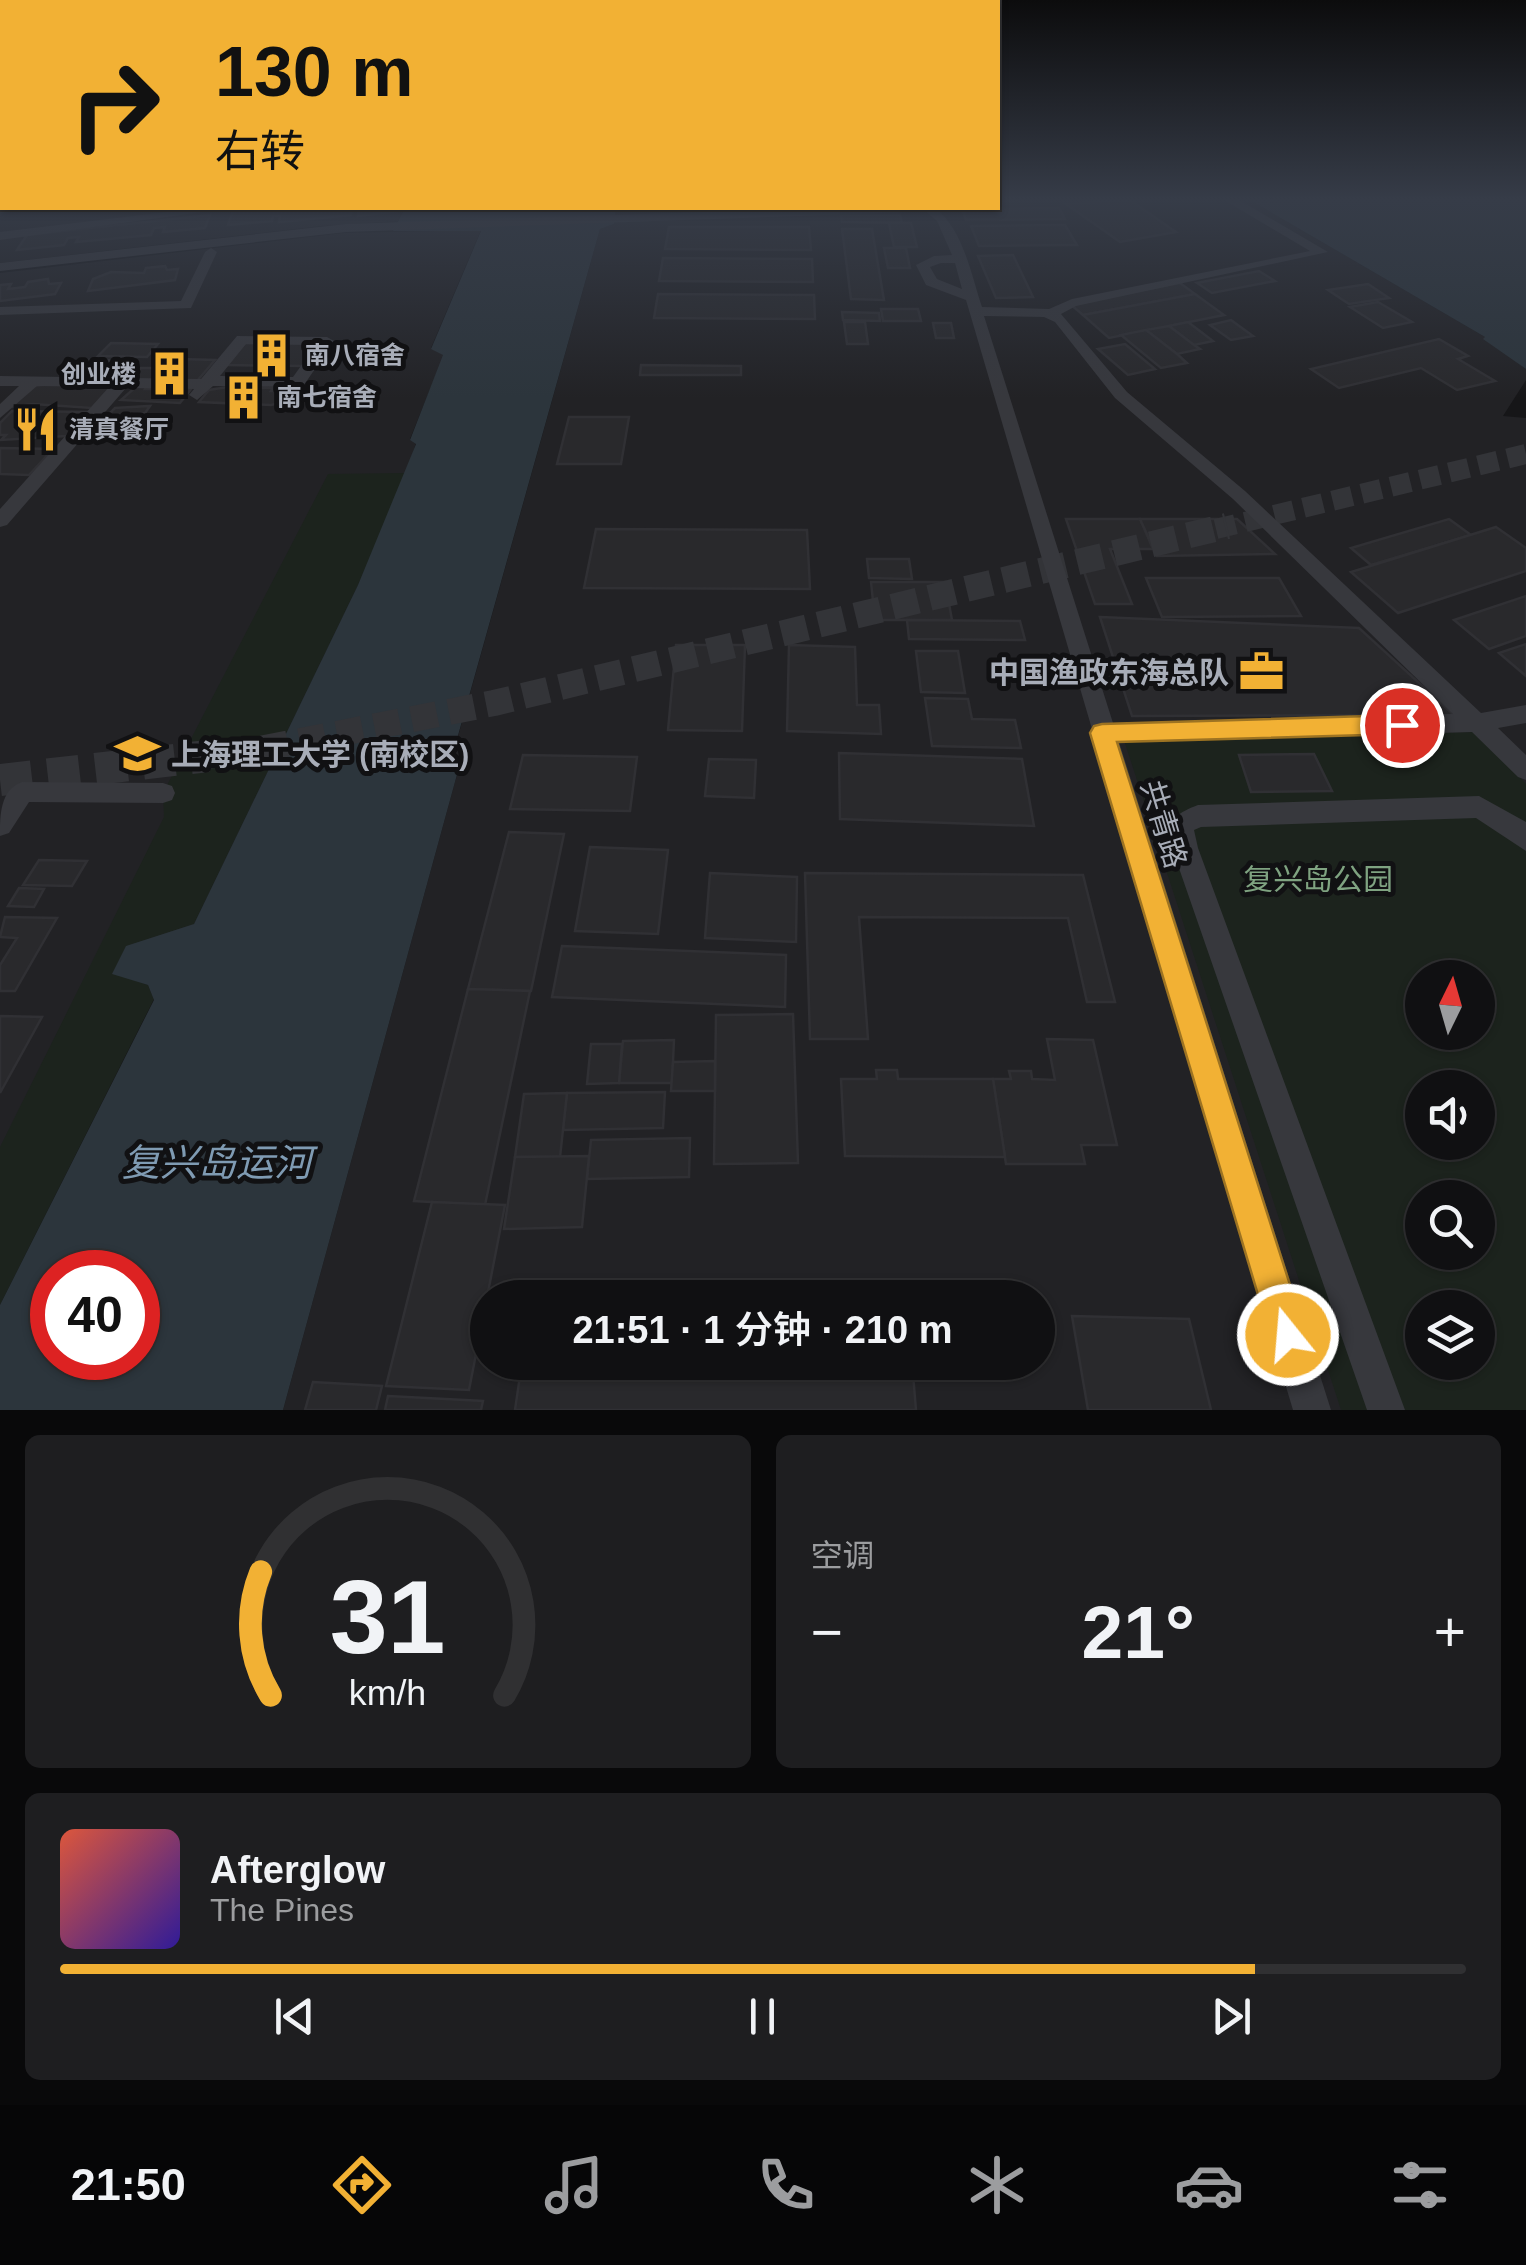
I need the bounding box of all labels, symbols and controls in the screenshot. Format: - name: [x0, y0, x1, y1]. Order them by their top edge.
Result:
- text: 130 m: [215, 33, 413, 111]
- icon: right: [50, 40, 180, 170]
- text: 右转: [215, 126, 305, 177]
- building icon: 南八宿舍: [248, 331, 296, 379]
- place label: 南八宿舍: [305, 341, 405, 369]
- building icon: 创业楼: [145, 350, 193, 398]
- place label: 创业楼: [61, 360, 136, 388]
- building icon: 南七宿舍: [220, 373, 268, 421]
- place label: 南七宿舍: [277, 383, 377, 411]
- restaurant icon: 清真餐厅: [12, 405, 60, 453]
- place label: 清真餐厅: [69, 415, 169, 443]
- office icon: 中国渔政东海总队: [1238, 648, 1286, 696]
- place label: 中国渔政东海总队: [989, 656, 1229, 689]
- pin: [1360, 683, 1445, 768]
- icon: arrive: [1375, 698, 1430, 753]
- school or university icon: 上海理工大学 (南校区): [114, 730, 162, 778]
- place label: 上海理工大学 (南校区): [171, 738, 469, 771]
- street label: 共青路: [1135, 776, 1193, 872]
- park label: 复兴岛公园: [1243, 863, 1393, 896]
- north arrow: [1405, 960, 1495, 1050]
- map controls: [1405, 960, 1495, 1380]
- button: sound: [1405, 1070, 1495, 1160]
- water label: 复兴岛运河: [122, 1142, 319, 1184]
- button: search: [1405, 1180, 1495, 1270]
- speed limit sign: 40: [30, 1250, 160, 1380]
- position arrow: [1236, 1283, 1340, 1387]
- button: layers: [1405, 1290, 1495, 1380]
- text: 21:51 · 1 分钟 · 210 m: [572, 1309, 953, 1351]
- text: 空调: [811, 1538, 875, 1574]
- text: 31: [330, 1559, 446, 1675]
- text: 21°: [1082, 1590, 1195, 1674]
- text: −: [811, 1601, 843, 1663]
- text: +: [1434, 1601, 1466, 1663]
- text: km/h: [349, 1673, 426, 1713]
- text: Afterglow: [210, 1849, 385, 1891]
- text: The Pines: [210, 1892, 354, 1928]
- icon: previous: [267, 1989, 322, 2044]
- icon: pause: [735, 1989, 790, 2044]
- icon: next: [1204, 1989, 1259, 2044]
- icon: directions: [327, 2150, 397, 2220]
- icon: music: [539, 2150, 609, 2220]
- icon: phone: [751, 2150, 821, 2220]
- icon: climate: [962, 2150, 1032, 2220]
- icon: car: [1174, 2150, 1244, 2220]
- icon: filters: [1385, 2150, 1455, 2220]
- text: 21:50: [71, 2159, 186, 2210]

